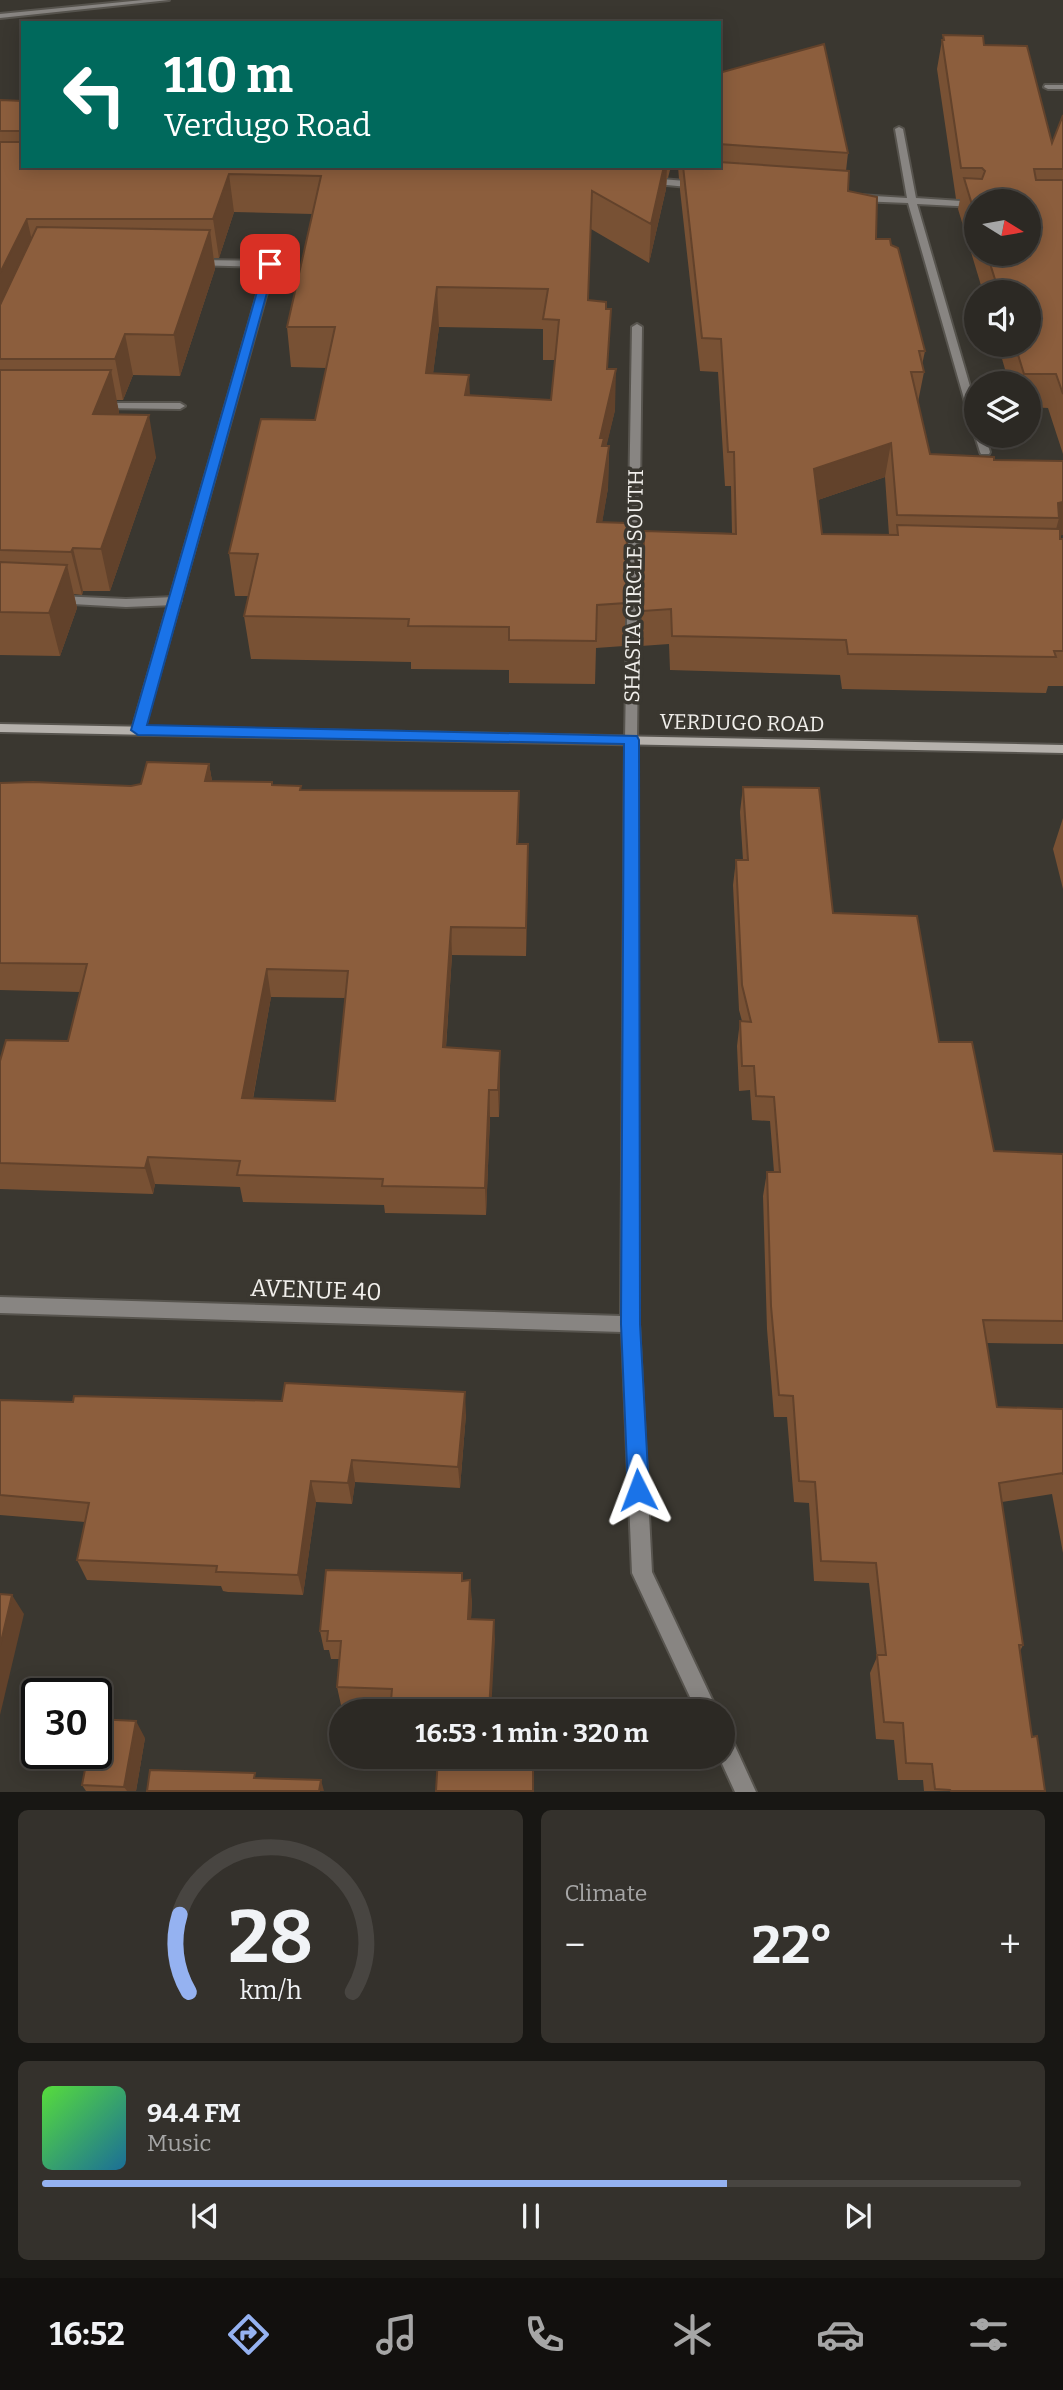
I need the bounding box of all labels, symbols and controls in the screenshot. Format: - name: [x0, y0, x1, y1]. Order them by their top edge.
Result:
- text: 110 m: [164, 46, 293, 105]
- icon: left: [49, 49, 140, 140]
- text: Verdugo Road: [164, 106, 371, 144]
- north arrow: [964, 189, 1041, 266]
- map controls: [964, 189, 1041, 448]
- pin: [240, 234, 300, 294]
- icon: arrive: [251, 245, 289, 283]
- button: sound: [964, 280, 1041, 357]
- button: layers: [964, 371, 1041, 448]
- street label: SHASTA CIRCLE SOUTH: [619, 469, 649, 703]
- street label: VERDUGO ROAD: [659, 709, 825, 737]
- street label: AVENUE 40: [250, 1274, 382, 1306]
- position arrow: [601, 1453, 675, 1527]
- speed limit sign: 30: [21, 1678, 112, 1769]
- text: 16:53 · 1 min · 320 m: [415, 1718, 649, 1749]
- text: Climate: [565, 1879, 647, 1907]
- text: 28: [228, 1895, 313, 1982]
- text: 22°: [752, 1914, 833, 1977]
- text: −: [565, 1922, 585, 1968]
- text: +: [999, 1922, 1021, 1968]
- text: km/h: [239, 1976, 302, 2006]
- text: 94.4 FM: [147, 2098, 241, 2129]
- text: Music: [147, 2129, 211, 2157]
- icon: previous: [186, 2197, 224, 2235]
- icon: pause: [512, 2197, 550, 2235]
- icon: next: [839, 2197, 877, 2235]
- icon: directions: [224, 2310, 273, 2359]
- icon: music: [372, 2310, 421, 2359]
- icon: phone: [520, 2310, 569, 2359]
- icon: climate: [668, 2310, 717, 2359]
- icon: car: [816, 2310, 865, 2359]
- icon: filters: [964, 2310, 1013, 2359]
- text: 16:52: [50, 2315, 125, 2353]

